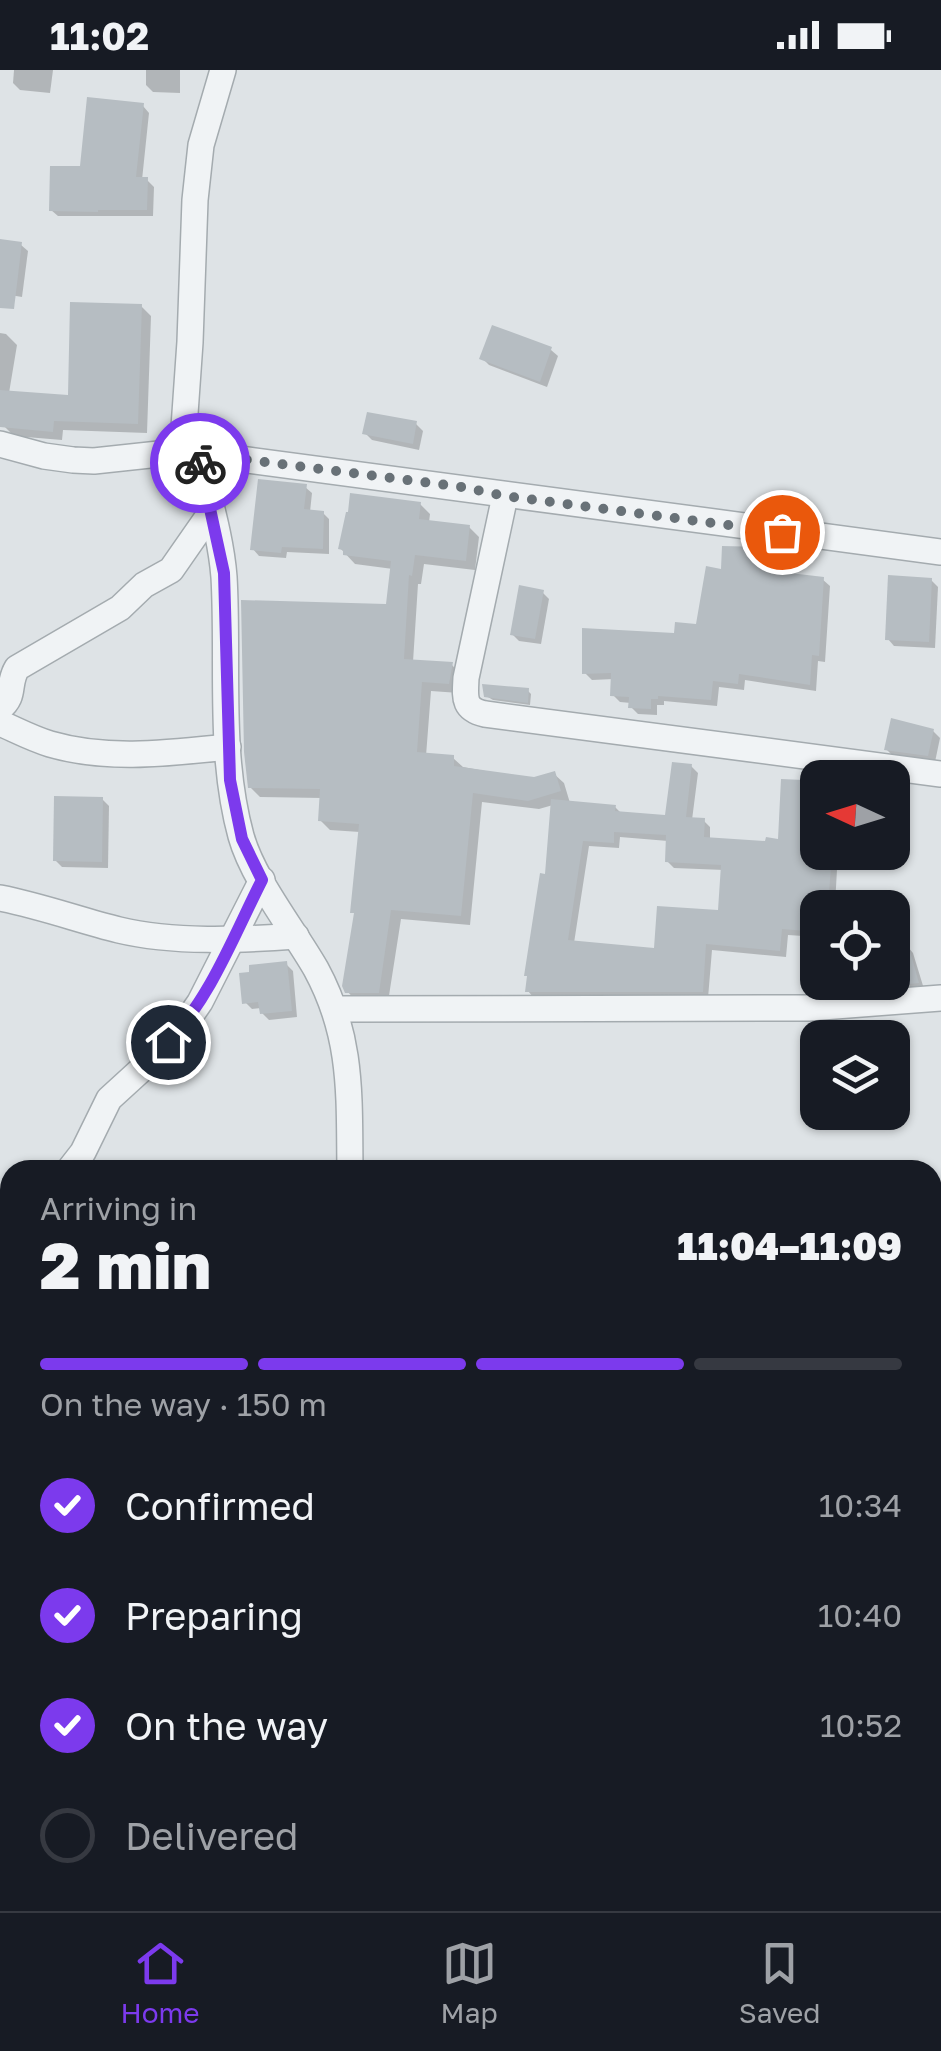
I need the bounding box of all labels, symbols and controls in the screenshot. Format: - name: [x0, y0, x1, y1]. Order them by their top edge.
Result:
- text: 11:02: [50, 13, 149, 58]
- courier: [150, 413, 250, 513]
- icon: bike: [173, 436, 228, 491]
- pin: [740, 490, 825, 575]
- icon: bag: [755, 505, 810, 560]
- north arrow: [800, 760, 910, 870]
- map controls: [800, 760, 910, 1130]
- button: locate: [800, 890, 910, 1000]
- pin: [126, 1000, 211, 1085]
- icon: home: [141, 1015, 196, 1070]
- button: layers: [800, 1020, 910, 1130]
- text: Arriving in: [40, 1189, 197, 1227]
- text: 11:04–11:09: [677, 1223, 902, 1268]
- text: 2 min: [40, 1225, 211, 1303]
- text: On the way · 150 m: [40, 1385, 327, 1423]
- icon: check: [40, 1478, 95, 1533]
- text: Confirmed: [125, 1483, 315, 1528]
- text: 10:34: [819, 1486, 902, 1524]
- icon: check: [40, 1588, 95, 1643]
- text: Preparing: [125, 1593, 303, 1638]
- text: 10:40: [818, 1596, 902, 1634]
- icon: check: [40, 1698, 95, 1753]
- text: On the way: [125, 1703, 328, 1748]
- text: 10:52: [820, 1706, 902, 1744]
- text: Delivered: [125, 1813, 298, 1858]
- tab: Home: [121, 1936, 200, 2029]
- tab: Map: [441, 1936, 498, 2029]
- tab: Saved: [739, 1936, 821, 2029]

